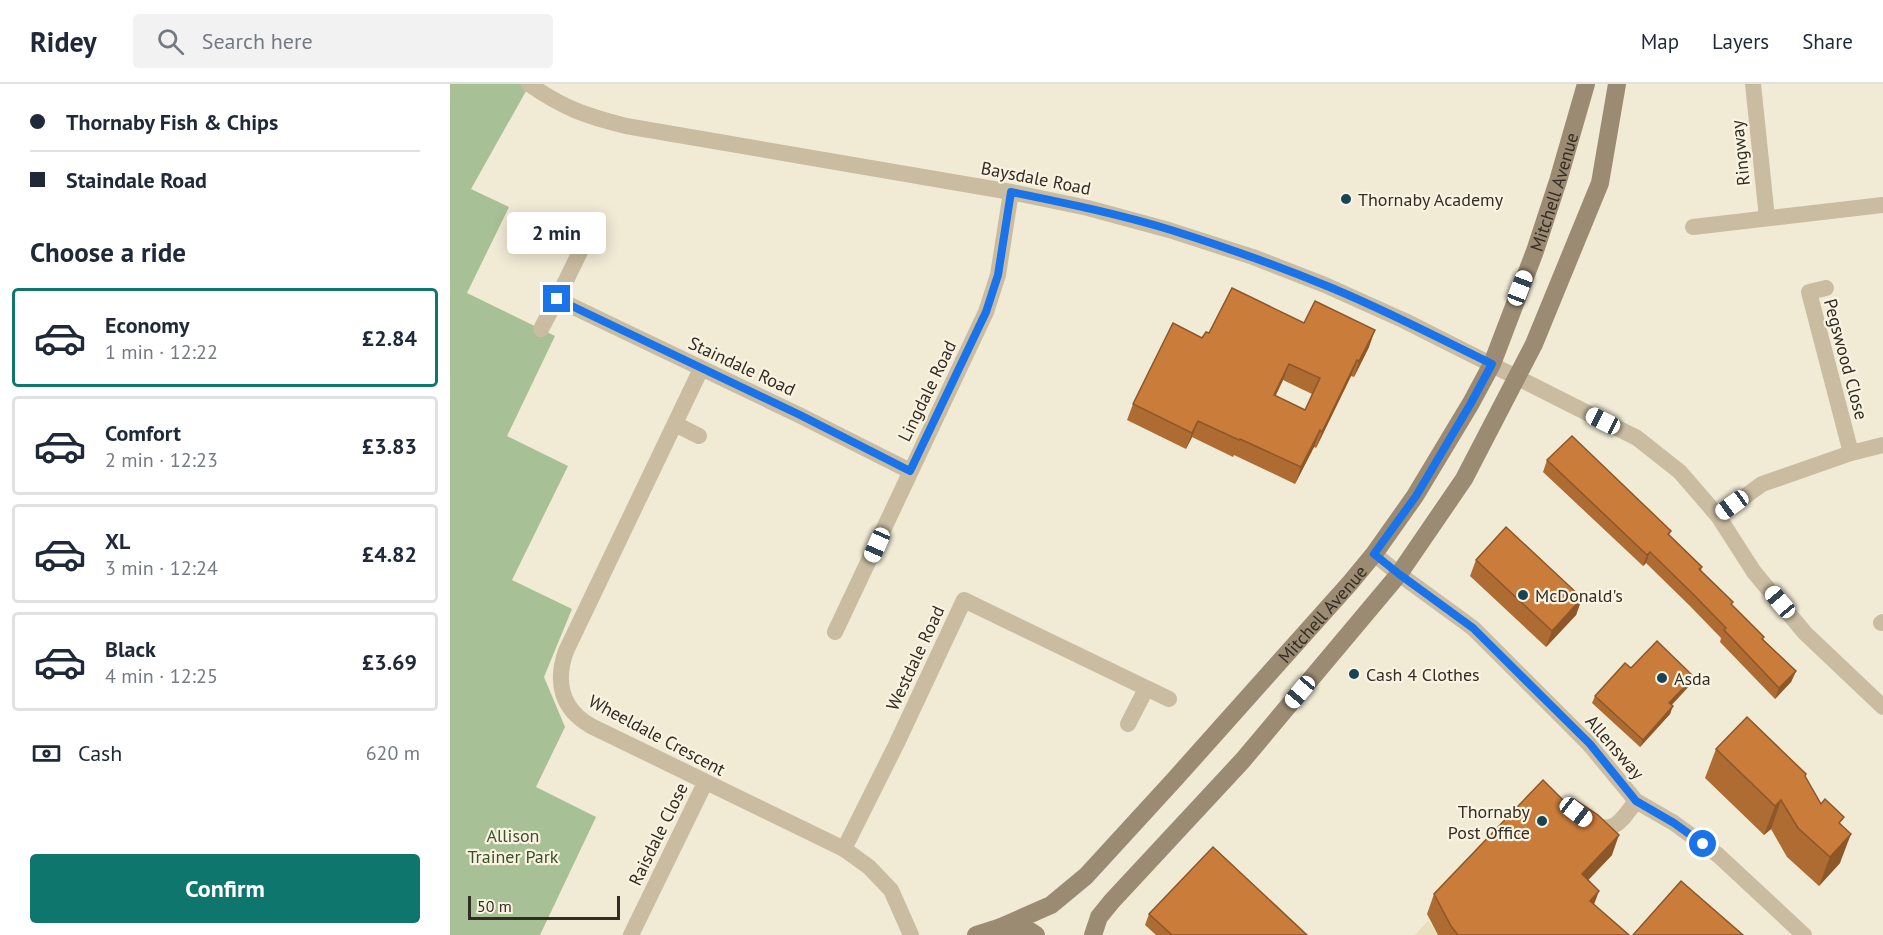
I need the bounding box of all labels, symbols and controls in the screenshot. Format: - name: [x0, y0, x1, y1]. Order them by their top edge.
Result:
- search box: [133, 14, 553, 68]
- text: Ridey: [30, 23, 97, 60]
- icon: search: [154, 25, 187, 58]
- text: Search here: [202, 27, 313, 55]
- text: Map: [1641, 28, 1679, 55]
- text: Layers: [1712, 28, 1769, 55]
- text: Share: [1802, 28, 1853, 55]
- text: Thornaby Fish & Chips: [66, 108, 278, 136]
- street label: Ringway: [1725, 119, 1755, 187]
- street label: Mitchell Avenue: [1524, 130, 1583, 254]
- street label: Baysdale Road: [979, 156, 1093, 200]
- text: Staindale Road: [66, 166, 207, 194]
- place label: Thornaby Academy: [1358, 188, 1504, 211]
- marker: Thornaby Academy: [1339, 192, 1353, 206]
- callout: 2 min: [507, 212, 606, 254]
- text: 2 min: [532, 220, 581, 246]
- text: Choose a ride: [30, 235, 186, 269]
- car: [1505, 268, 1535, 308]
- route end: [543, 285, 570, 312]
- street label: Pegswood Close: [1819, 296, 1873, 422]
- icon: car: [33, 311, 87, 365]
- text: Economy: [105, 311, 189, 339]
- text: £2.84: [362, 324, 417, 352]
- street label: Staindale Road: [685, 331, 799, 401]
- street label: Lingdale Road: [893, 337, 961, 445]
- text: 1 min · 12:22: [105, 339, 218, 365]
- car: [1583, 405, 1623, 437]
- icon: car: [33, 419, 87, 473]
- text: Comfort: [105, 419, 181, 447]
- text: £3.83: [362, 432, 417, 460]
- text: 2 min · 12:23: [105, 447, 218, 473]
- car: [1712, 487, 1752, 523]
- car: [861, 525, 893, 565]
- icon: car: [33, 527, 87, 581]
- text: XL: [105, 527, 130, 555]
- text: £4.82: [362, 540, 417, 568]
- text: 3 min · 12:24: [105, 555, 218, 581]
- street label: Mitchell Avenue: [1273, 560, 1372, 668]
- car: [1762, 582, 1798, 622]
- place label: McDonald's: [1535, 584, 1623, 607]
- marker: McDonald's: [1516, 588, 1530, 602]
- street label: Westdale Road: [881, 602, 949, 714]
- icon: car: [33, 635, 87, 689]
- text: Black: [105, 635, 156, 663]
- text: £3.69: [362, 648, 417, 676]
- text: 4 min · 12:25: [105, 663, 218, 689]
- place label: Cash 4 Clothes: [1366, 663, 1480, 686]
- marker: Cash 4 Clothes: [1347, 667, 1361, 681]
- place label: Asda: [1674, 667, 1711, 690]
- marker: Asda: [1655, 671, 1669, 685]
- car: [1282, 672, 1318, 712]
- street label: Wheeldale Crescent: [585, 689, 729, 781]
- street label: Allensway: [1581, 710, 1650, 784]
- icon: cash: [30, 737, 63, 770]
- text: Cash: [78, 739, 122, 767]
- text: 620 m: [366, 740, 420, 766]
- street label: Raisdale Close: [623, 779, 693, 889]
- car: [1556, 794, 1596, 830]
- place label: Thornaby Post Office: [1448, 800, 1531, 844]
- marker: Thornaby Post Office: [1535, 814, 1549, 828]
- park label: Allison Trainer Park: [468, 824, 559, 868]
- route start: [1689, 830, 1716, 857]
- button: Confirm: [30, 854, 420, 923]
- scale bar: [468, 893, 620, 920]
- text: 50 m: [477, 896, 512, 916]

